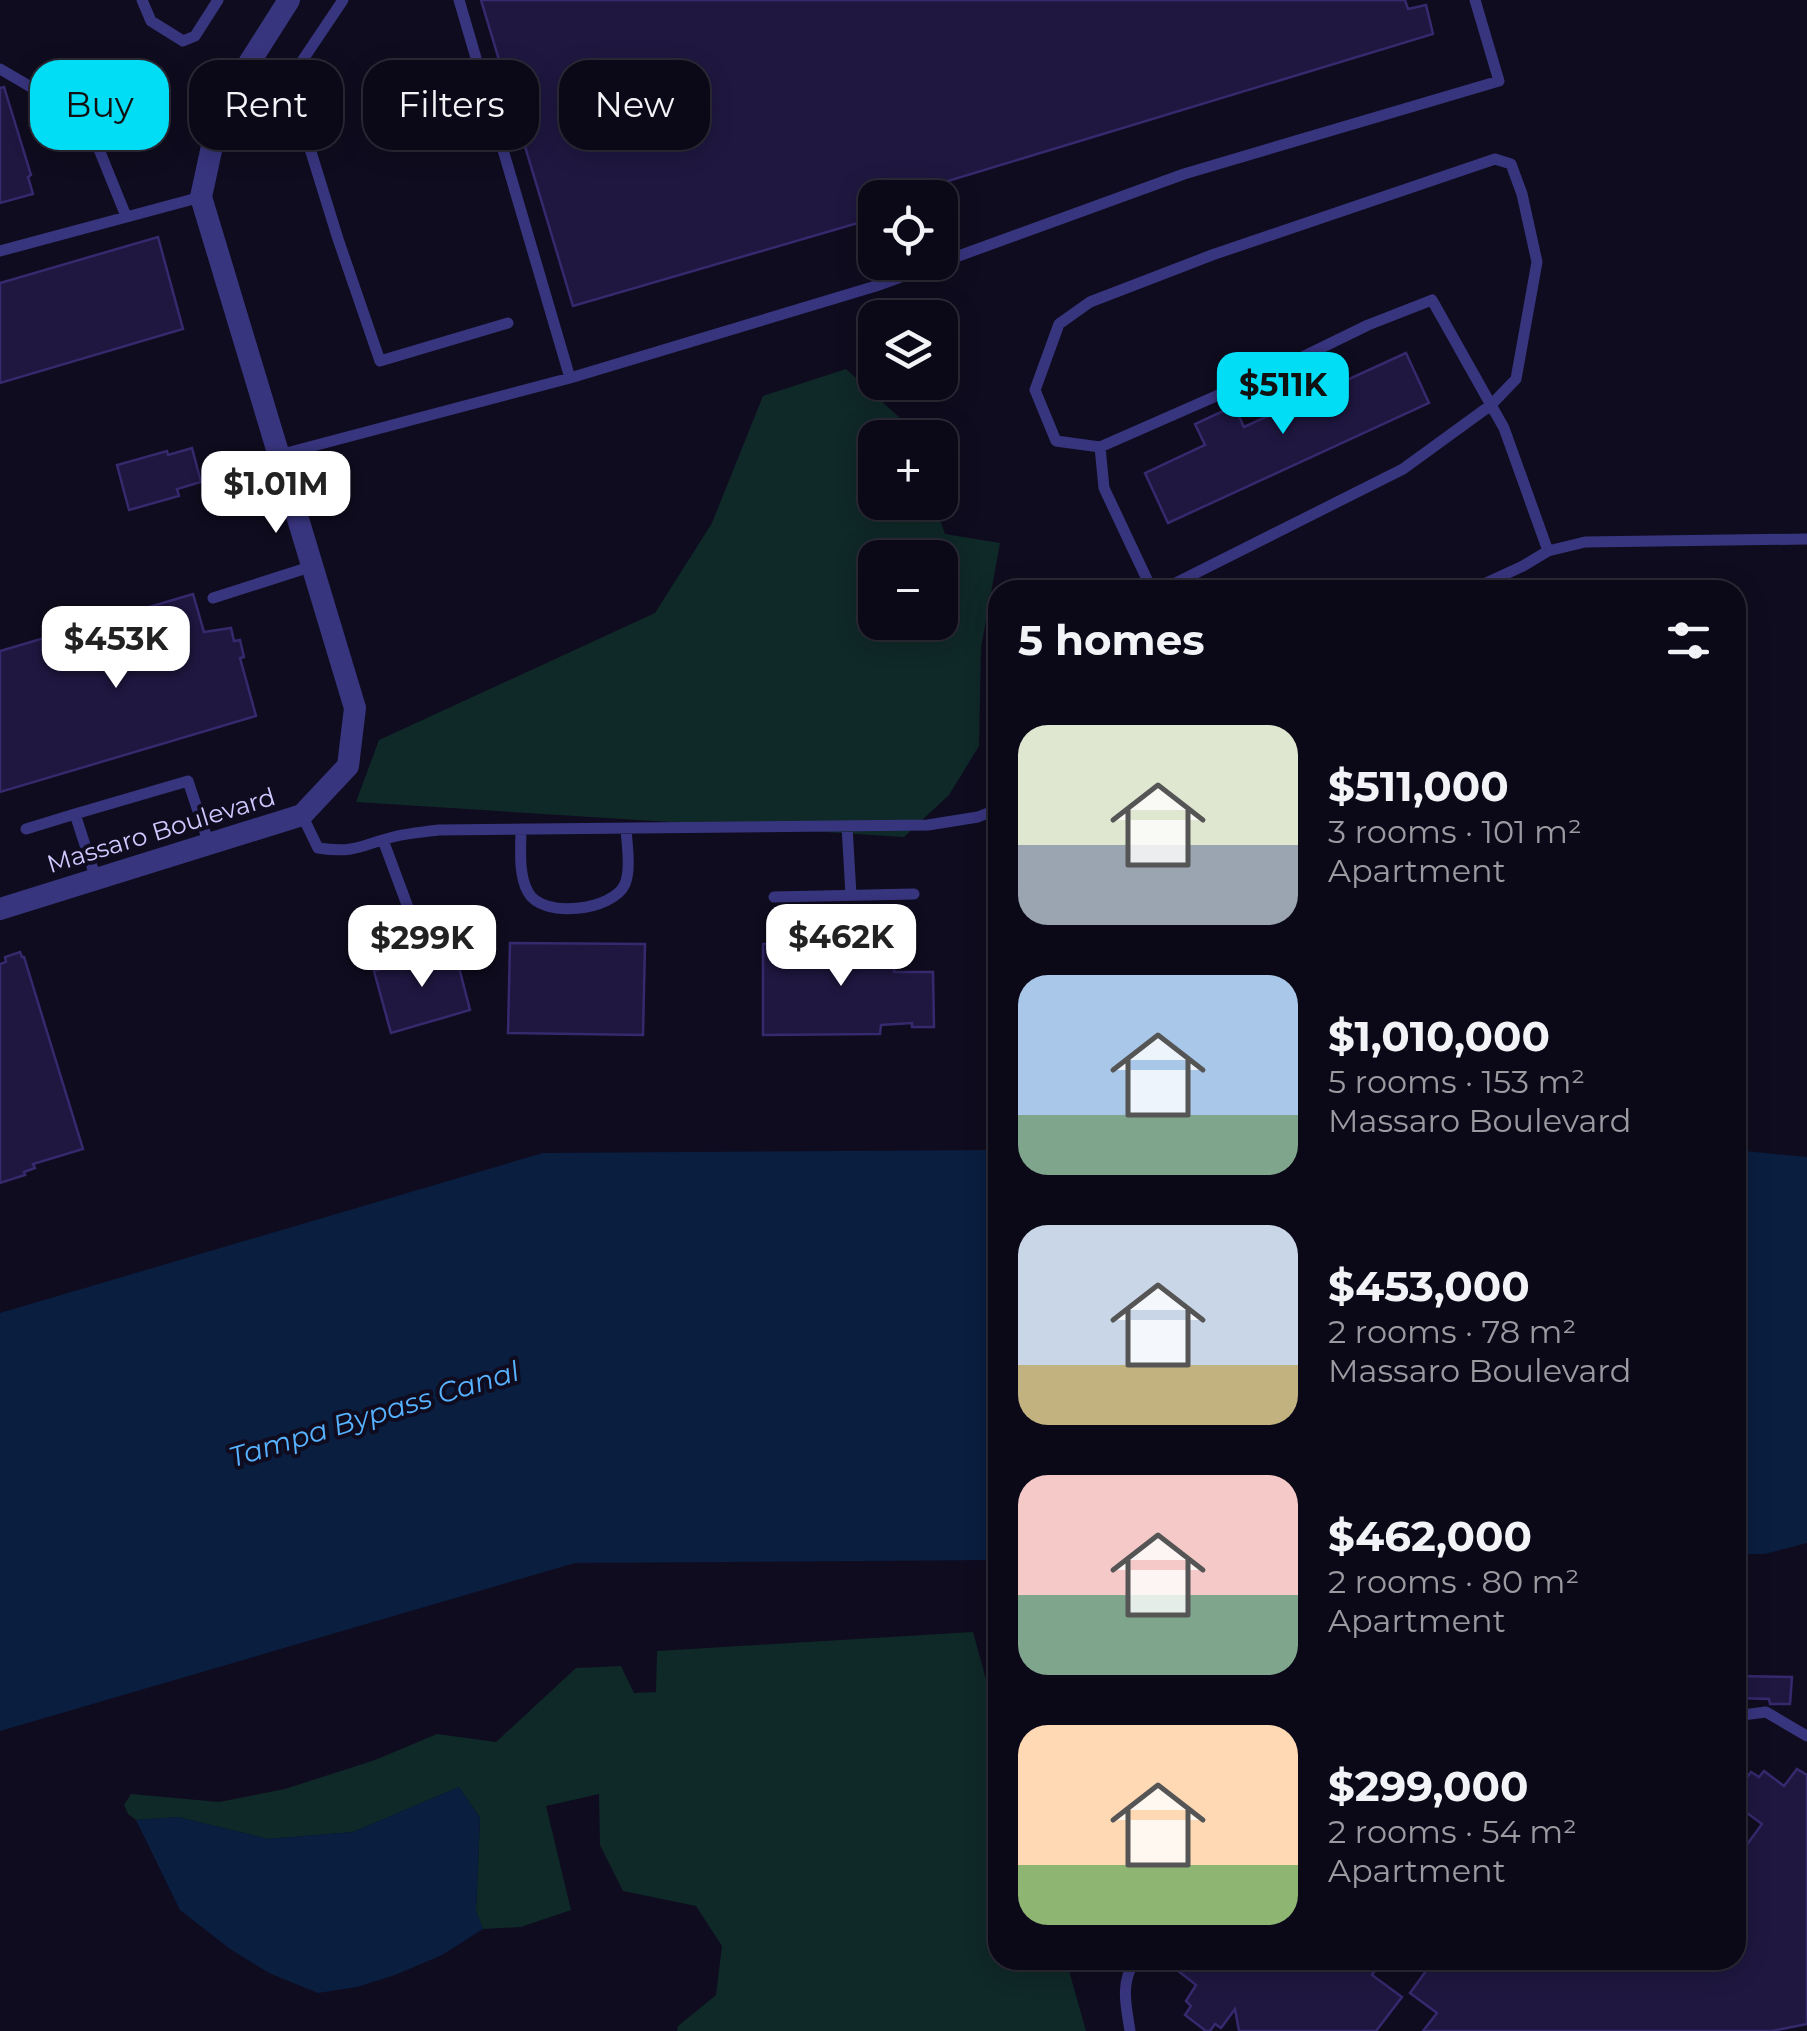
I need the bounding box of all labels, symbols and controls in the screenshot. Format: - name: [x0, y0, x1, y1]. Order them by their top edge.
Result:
- chip: Buy: [30, 60, 169, 150]
- chip: Rent: [189, 60, 343, 150]
- chip: Filters: [363, 60, 539, 150]
- chip: New: [559, 60, 710, 150]
- map controls: [858, 180, 958, 640]
- button: locate: [858, 180, 958, 280]
- button: layers: [858, 300, 958, 400]
- pin: $511K: [1213, 352, 1353, 437]
- text: $511K: [1239, 365, 1327, 404]
- button: +: [858, 420, 958, 520]
- pin: $1.01M: [195, 451, 357, 536]
- text: $1.01M: [223, 464, 329, 503]
- button: −: [858, 540, 958, 640]
- pin: $453K: [46, 606, 186, 691]
- icon: filters: [1661, 613, 1716, 668]
- text: 5 homes: [1018, 614, 1205, 666]
- text: $453K: [64, 619, 168, 658]
- text: $511,000: [1328, 760, 1509, 812]
- icon: home: [1098, 765, 1218, 885]
- street label: Massaro Boulevard: [43, 781, 279, 879]
- text: 3 rooms · 101 m²: [1328, 812, 1582, 851]
- text: Apartment: [1328, 851, 1506, 890]
- pin: $462K: [771, 904, 911, 989]
- pin: $299K: [352, 905, 492, 990]
- text: $462K: [788, 917, 894, 956]
- text: $299K: [370, 918, 474, 957]
- text: $1,010,000: [1328, 1010, 1550, 1062]
- icon: home: [1098, 1015, 1218, 1135]
- text: 5 rooms · 153 m²: [1328, 1062, 1585, 1101]
- text: Massaro Boulevard: [1328, 1101, 1631, 1140]
- text: $453,000: [1328, 1260, 1530, 1312]
- icon: home: [1098, 1265, 1218, 1385]
- text: 2 rooms · 78 m²: [1328, 1312, 1576, 1351]
- text: Massaro Boulevard: [1328, 1351, 1631, 1390]
- water label: Tampa Bypass Canal: [225, 1354, 524, 1474]
- text: $462,000: [1328, 1510, 1532, 1562]
- icon: home: [1098, 1515, 1218, 1635]
- text: 2 rooms · 80 m²: [1328, 1562, 1579, 1601]
- text: Apartment: [1328, 1601, 1506, 1640]
- text: $299,000: [1328, 1760, 1529, 1812]
- icon: home: [1098, 1765, 1218, 1885]
- text: 2 rooms · 54 m²: [1328, 1812, 1577, 1851]
- text: Apartment: [1328, 1851, 1506, 1890]

